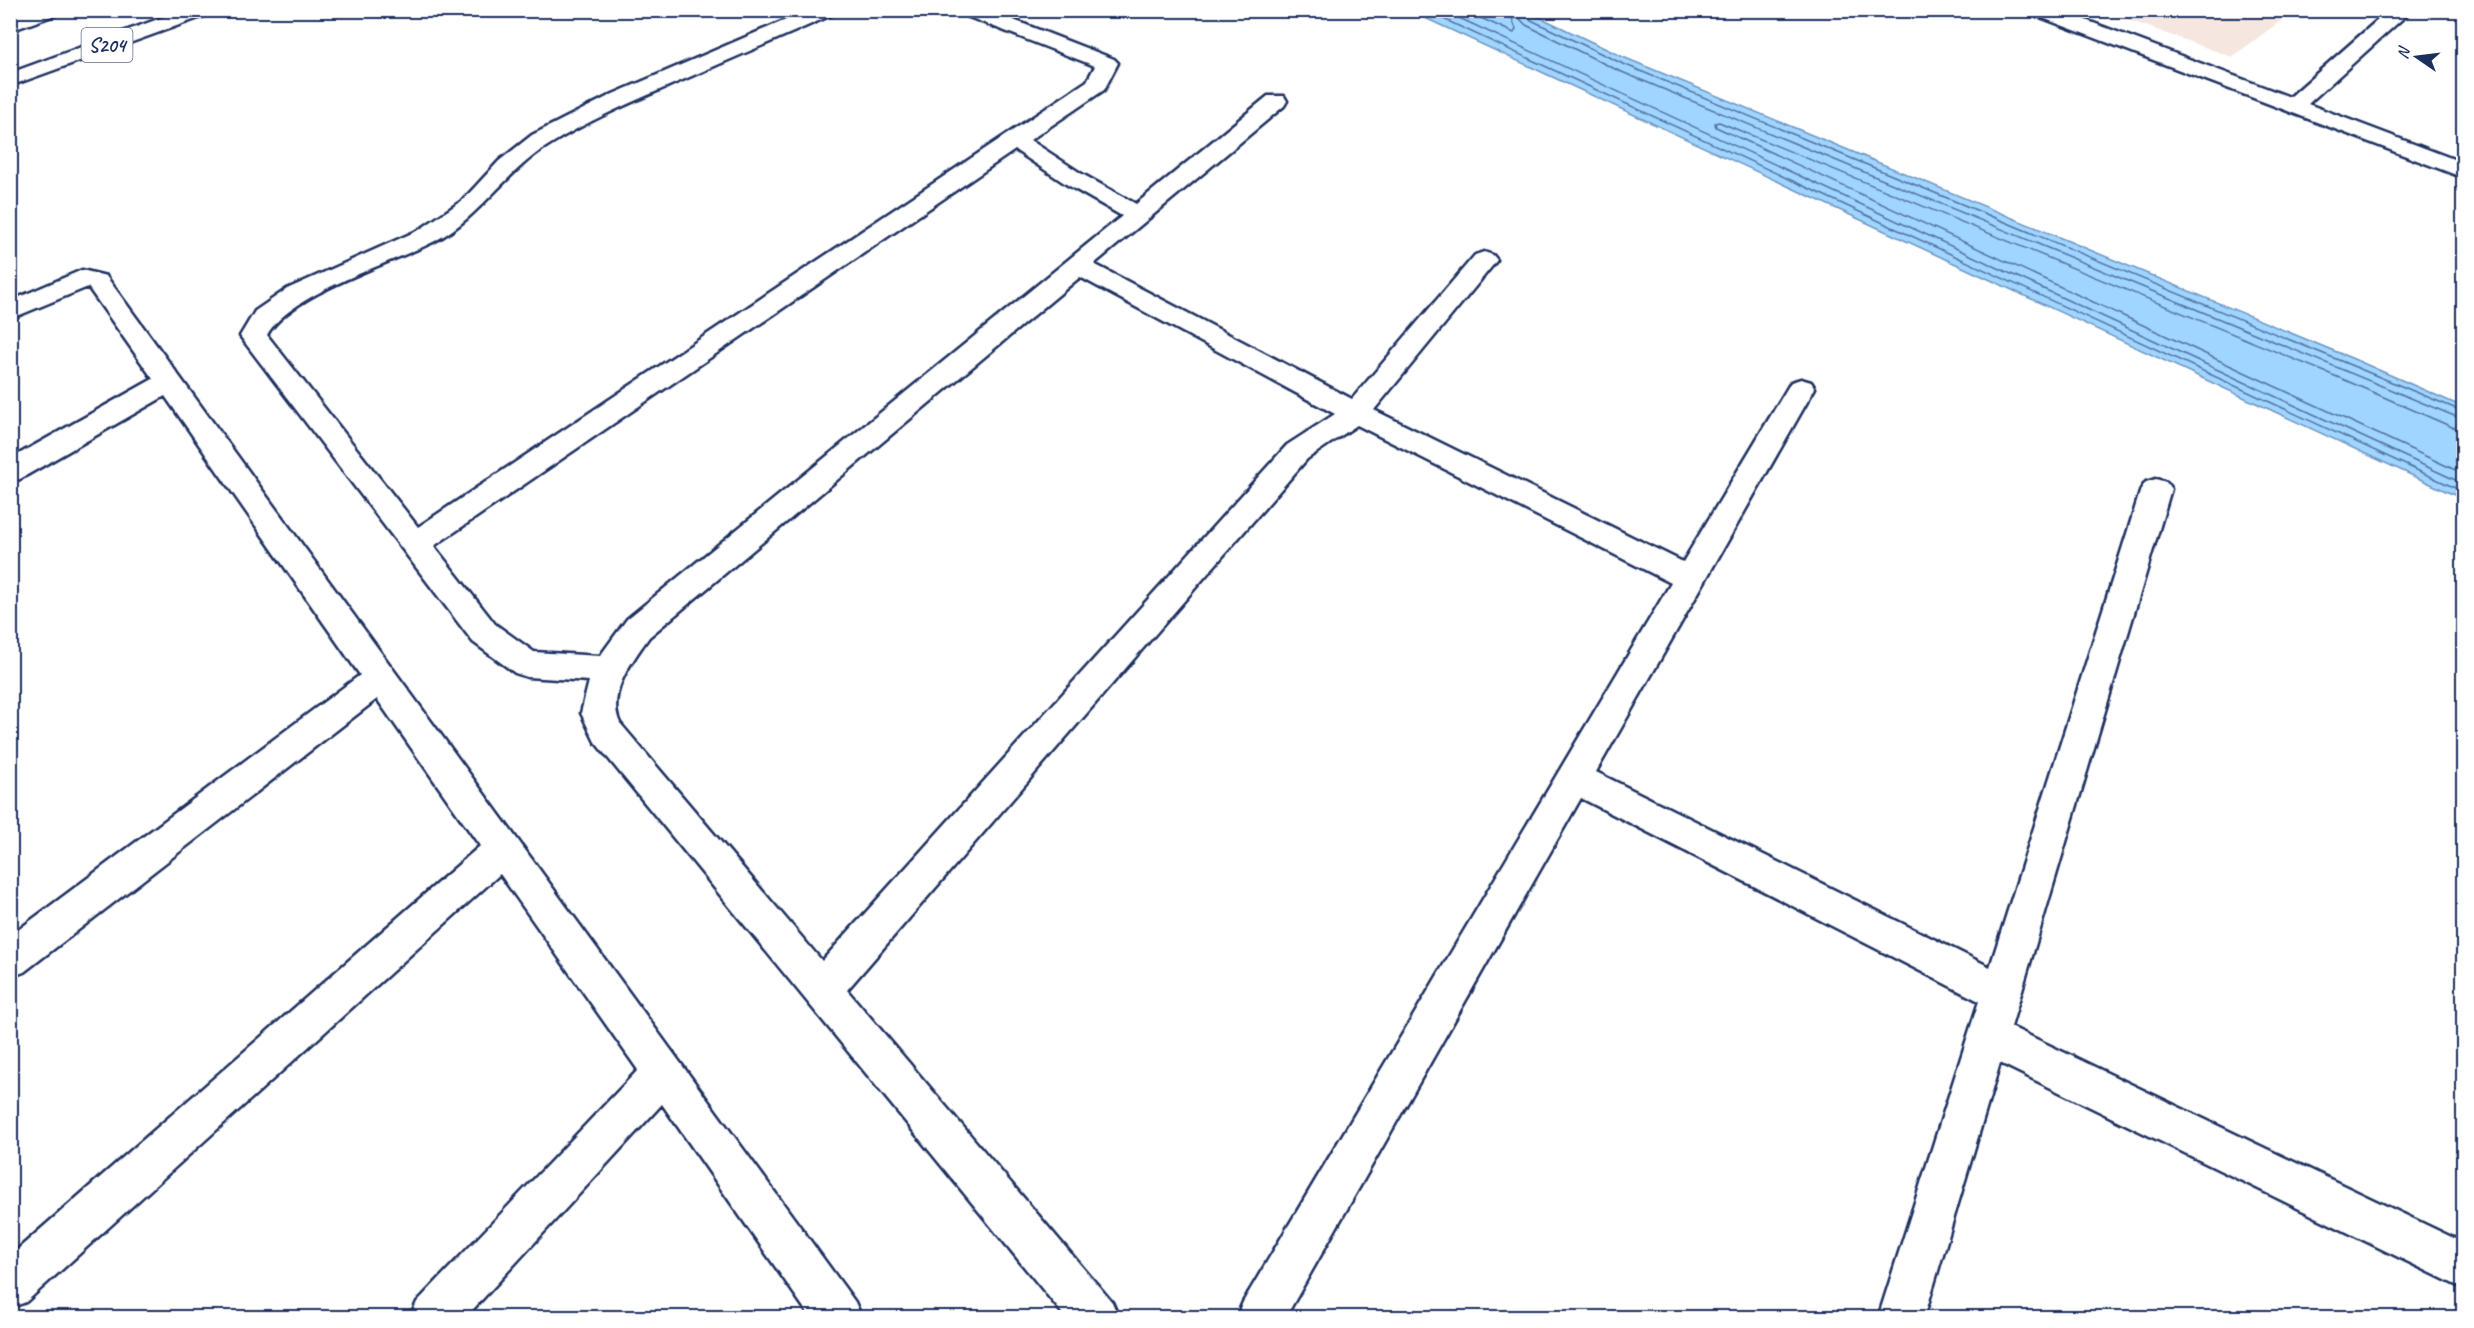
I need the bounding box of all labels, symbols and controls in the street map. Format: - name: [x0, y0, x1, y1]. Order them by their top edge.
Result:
- north arrow: [2387, 27, 2447, 87]
- road number: S204: [82, 28, 132, 62]
- text: N: [2393, 43, 2415, 61]

